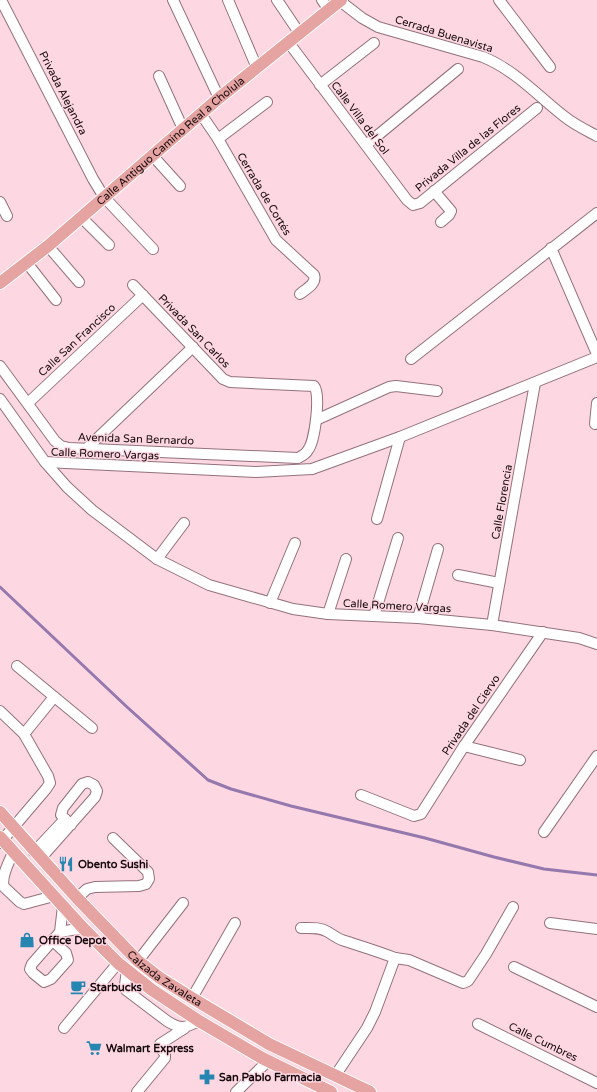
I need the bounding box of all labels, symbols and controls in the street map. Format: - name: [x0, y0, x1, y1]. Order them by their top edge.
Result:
- street label: Cerrada Buenavista: [393, 13, 495, 55]
- street label: Privada Alejandra: [36, 49, 90, 137]
- street label: Calle Antiguo Camino Real a Cholula: [94, 74, 247, 208]
- street label: Calle Villa del Sol: [328, 79, 392, 157]
- street label: Privada Villa de las Flores: [413, 102, 523, 194]
- street label: Cerrada de Cortés: [234, 150, 294, 238]
- street label: Privada San Carlos: [155, 291, 233, 371]
- street label: Calle San Francisco: [36, 301, 119, 379]
- street label: Avenida San Bernardo: [78, 430, 195, 448]
- street label: Calle Romero Vargas: [51, 446, 159, 462]
- street label: Calle Florencia: [489, 463, 515, 541]
- street label: Calle Romero Vargas: [342, 597, 452, 615]
- street label: Privada del Ciervo: [439, 672, 503, 758]
- restaurant icon: Obento Sushi: [57, 855, 75, 873]
- place label: Obento Sushi: [78, 858, 149, 871]
- shop icon: Office Depot: [18, 931, 36, 949]
- place label: Office Depot: [39, 934, 107, 948]
- street label: Calzada Zavaleta: [125, 948, 205, 1009]
- cafe icon: Starbucks: [69, 978, 87, 996]
- place label: Starbucks: [90, 981, 143, 994]
- street label: Calle Cumbres: [506, 1020, 580, 1064]
- supermarket icon: Walmart Express: [85, 1039, 103, 1057]
- place label: Walmart Express: [106, 1042, 195, 1056]
- pharmacy icon: San Pablo Farmacia: [198, 1068, 216, 1086]
- place label: San Pablo Farmacia: [219, 1071, 321, 1084]

